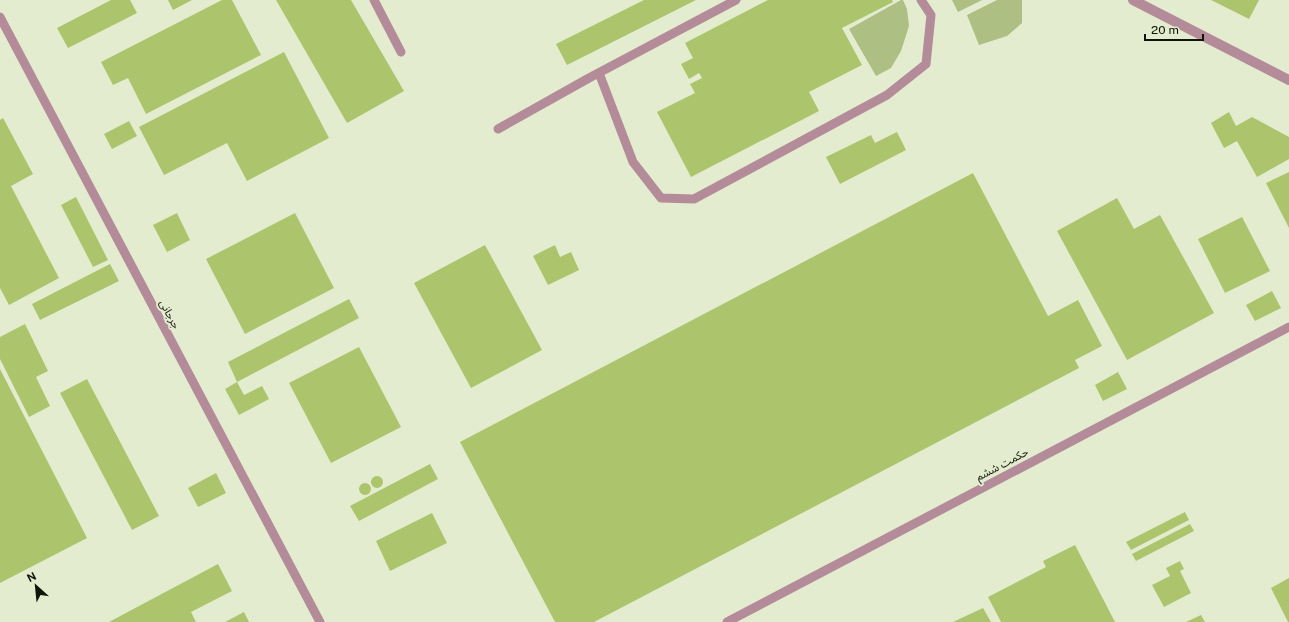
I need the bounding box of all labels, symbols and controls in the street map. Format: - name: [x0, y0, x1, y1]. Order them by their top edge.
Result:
- scale bar: [1145, 16, 1203, 42]
- text: 20 m: [1151, 23, 1179, 37]
- street label: جرجانی: [157, 297, 183, 331]
- street label: حکمت ششم: [974, 445, 1032, 485]
- north arrow: [16, 566, 56, 606]
- text: N: [25, 570, 38, 584]

